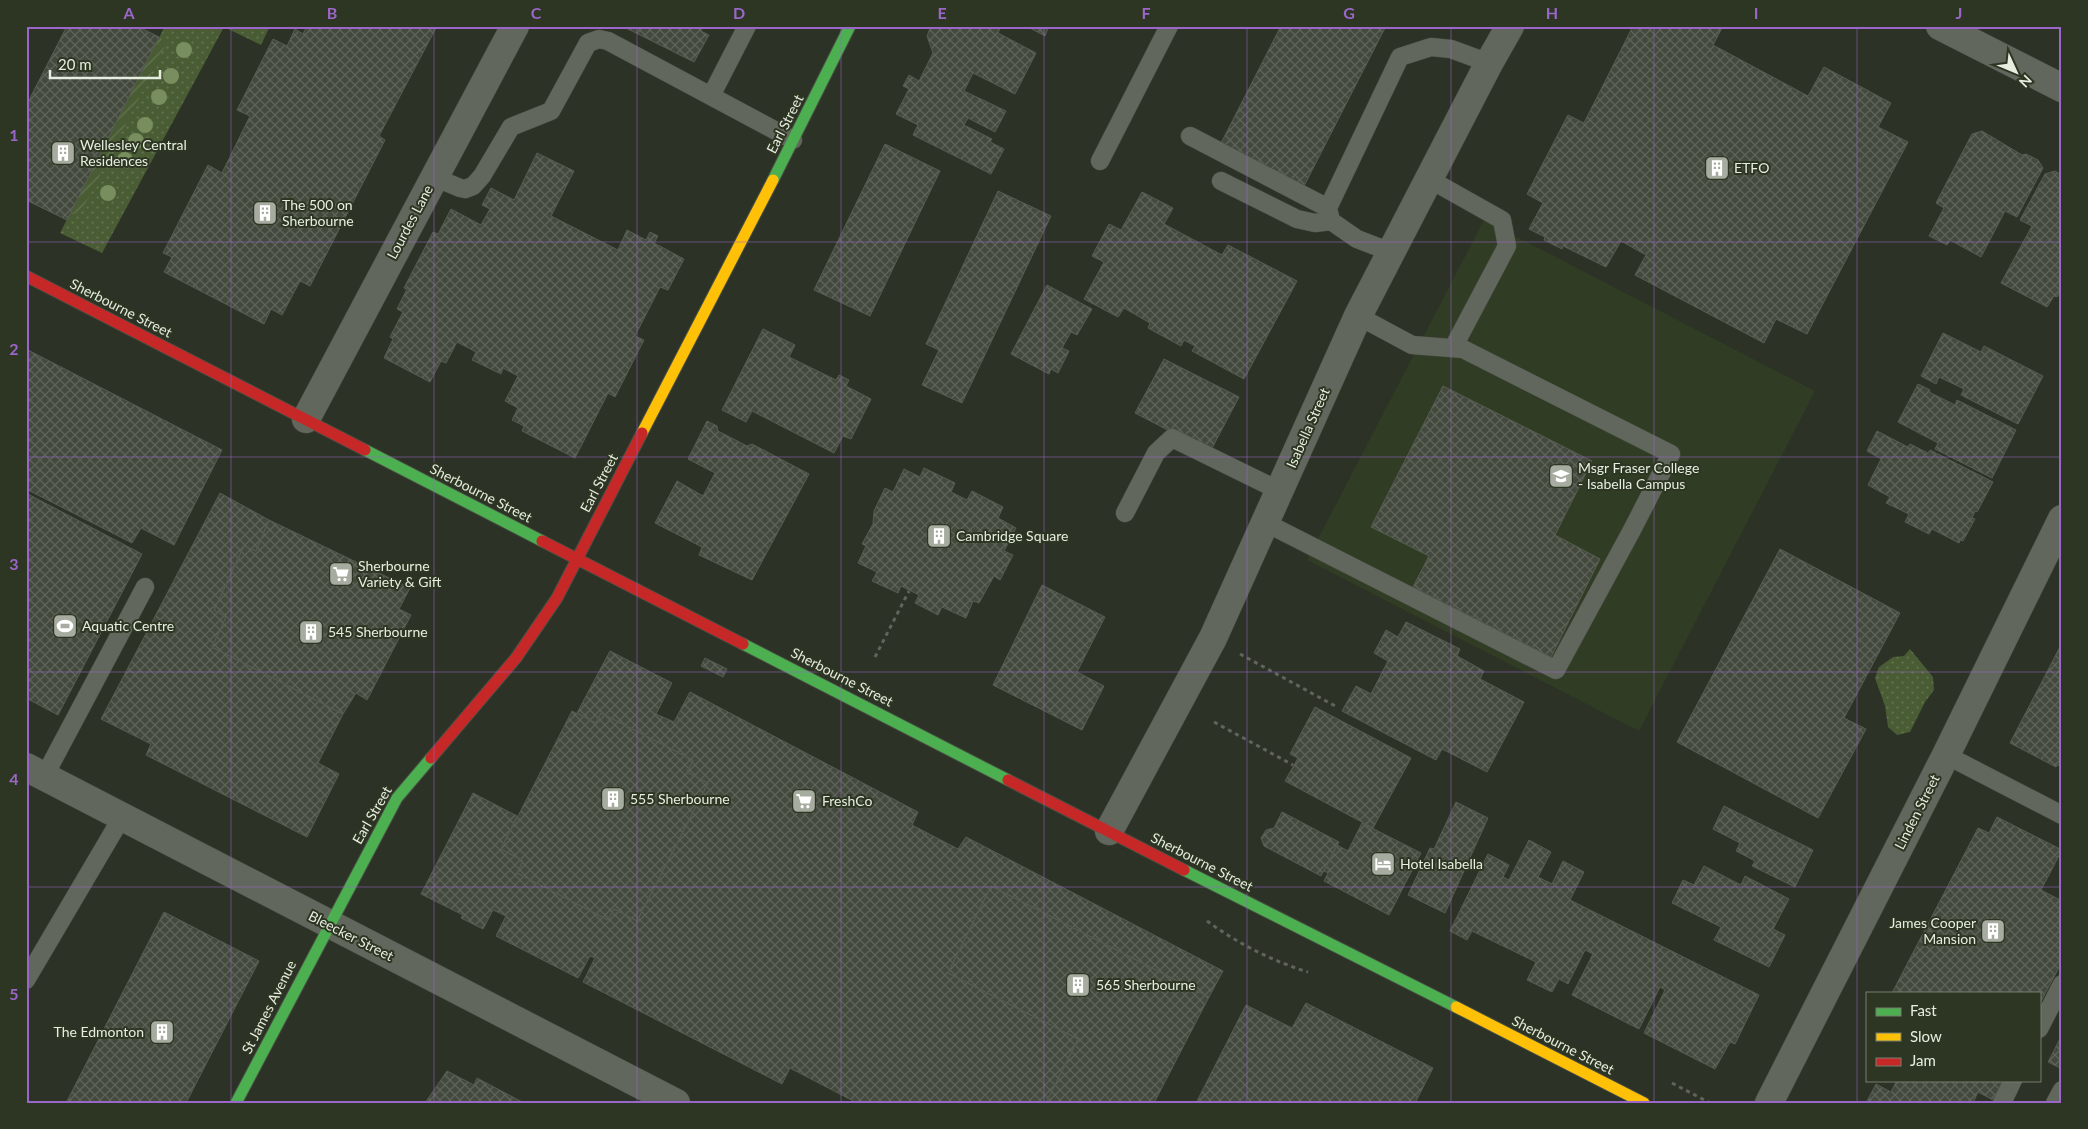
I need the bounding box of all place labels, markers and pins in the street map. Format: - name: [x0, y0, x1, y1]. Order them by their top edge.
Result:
- place label: Wellesley Central Residences: [80, 136, 187, 169]
- building icon: Wellesley Central Residences: [50, 140, 76, 166]
- building icon: ETFO: [1704, 155, 1730, 181]
- place label: ETFO: [1734, 159, 1769, 176]
- place label: The 500 on Sherbourne: [282, 196, 354, 229]
- building icon: The 500 on Sherbourne: [252, 200, 278, 226]
- place label: Msgr Fraser College - Isabella Campus: [1578, 459, 1699, 492]
- school or university icon: Msgr Fraser College - Isabella Campus: [1548, 463, 1574, 489]
- building icon: Cambridge Square: [926, 523, 952, 549]
- place label: Cambridge Square: [956, 527, 1068, 544]
- place label: Sherbourne Variety & Gift: [358, 557, 442, 590]
- supermarket icon: Sherbourne Variety & Gift: [328, 561, 354, 587]
- sports icon: Aquatic Centre: [52, 613, 78, 639]
- place label: Aquatic Centre: [82, 617, 174, 634]
- building icon: 545 Sherbourne: [298, 619, 324, 645]
- place label: 545 Sherbourne: [328, 623, 428, 640]
- building icon: 555 Sherbourne: [600, 786, 626, 812]
- supermarket icon: FreshCo: [791, 788, 817, 814]
- place label: 555 Sherbourne: [630, 790, 730, 807]
- place label: FreshCo: [822, 792, 872, 809]
- hotel icon: Hotel Isabella: [1370, 851, 1396, 877]
- place label: Hotel Isabella: [1400, 855, 1483, 872]
- place label: James Cooper Mansion: [1889, 914, 1976, 947]
- building icon: James Cooper Mansion: [1980, 918, 2006, 944]
- building icon: 565 Sherbourne: [1065, 972, 1091, 998]
- place label: 565 Sherbourne: [1096, 976, 1196, 993]
- building icon: The Edmonton: [149, 1019, 175, 1045]
- place label: The Edmonton: [54, 1023, 144, 1040]

